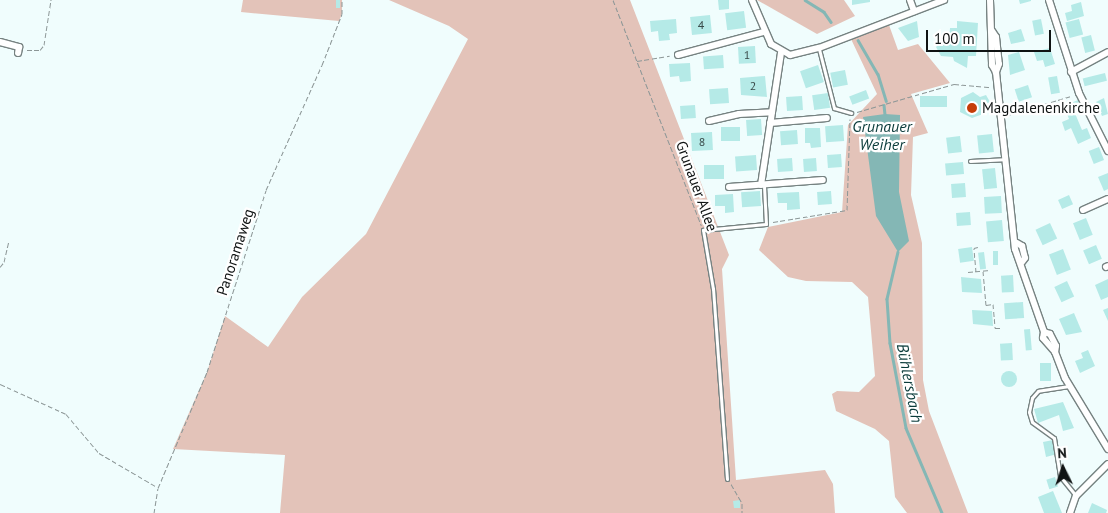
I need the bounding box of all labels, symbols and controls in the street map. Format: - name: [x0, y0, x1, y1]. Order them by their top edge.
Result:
- house number: 4: [698, 18, 704, 32]
- scale bar: [928, 20, 1053, 52]
- text: 100 m: [934, 29, 975, 48]
- house number: 1: [744, 48, 750, 62]
- house number: 2: [750, 79, 756, 93]
- place label: Magdalenenkirche: [982, 99, 1100, 117]
- marker: Magdalenenkirche: [966, 102, 978, 114]
- water label: Grunauer Weiher: [852, 116, 912, 154]
- house number: 8: [699, 135, 705, 149]
- street label: Grunauer Allee: [672, 138, 722, 234]
- street label: Panoramaweg: [213, 206, 257, 298]
- water label: Bühlersbach: [893, 342, 927, 424]
- north arrow: [1038, 443, 1088, 493]
- text: N: [1057, 444, 1067, 462]

